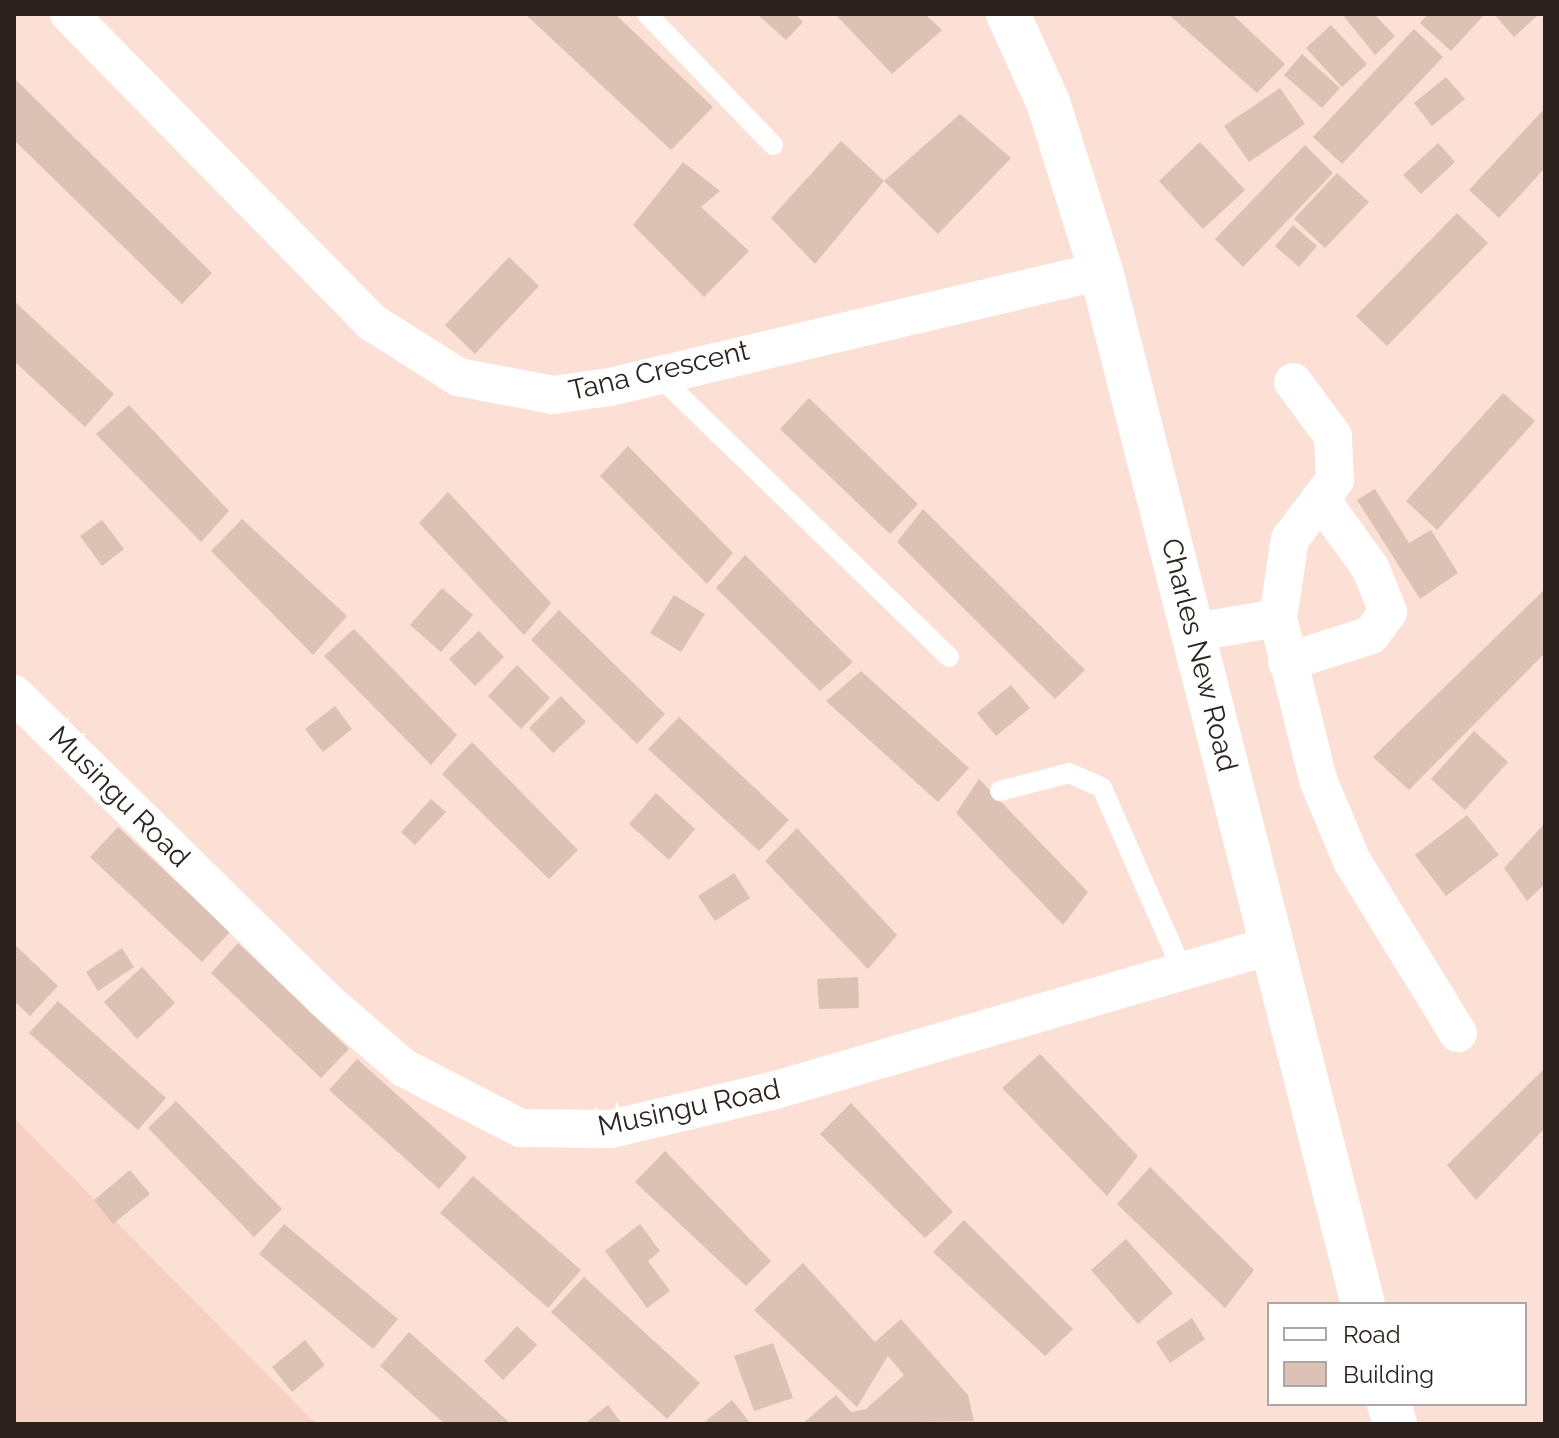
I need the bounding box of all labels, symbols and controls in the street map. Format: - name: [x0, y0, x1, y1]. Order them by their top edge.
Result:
- street label: Tana Crescent: [566, 334, 752, 408]
- street label: Charles New Road: [1154, 535, 1244, 775]
- street label: Musingu Road: [42, 720, 196, 874]
- street label: Musingu Road: [595, 1072, 783, 1144]
- legend: [1267, 1302, 1527, 1406]
- text: Road: [1343, 1320, 1401, 1349]
- text: Building: [1343, 1360, 1434, 1389]

